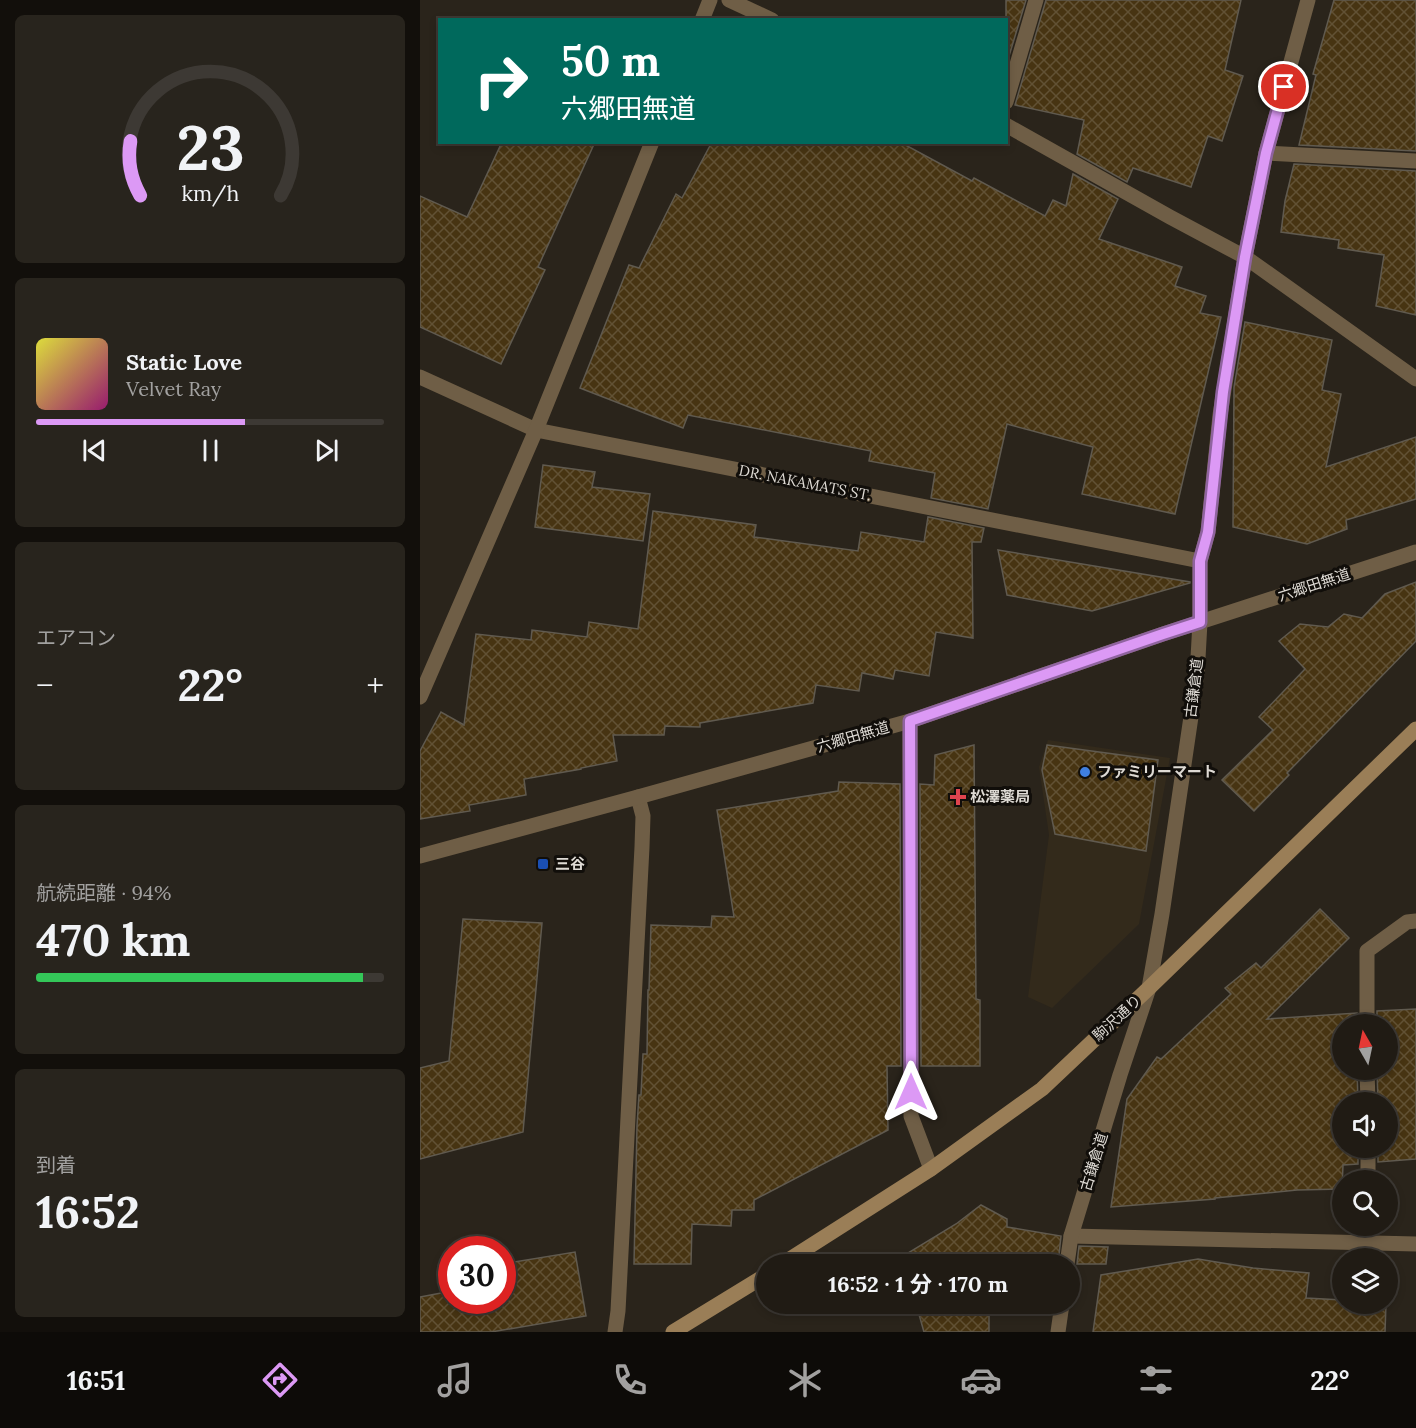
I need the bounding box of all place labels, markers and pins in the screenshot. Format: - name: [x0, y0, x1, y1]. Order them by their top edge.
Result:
- pin: [1258, 61, 1309, 112]
- place label: ファミリーマート: [1097, 762, 1217, 781]
- marker: ファミリーマート: [1078, 765, 1092, 779]
- place label: 松澤薬局: [970, 787, 1030, 806]
- marker: 松澤薬局: [951, 790, 965, 804]
- place label: 三谷: [555, 854, 585, 873]
- marker: 三谷: [536, 857, 550, 871]

